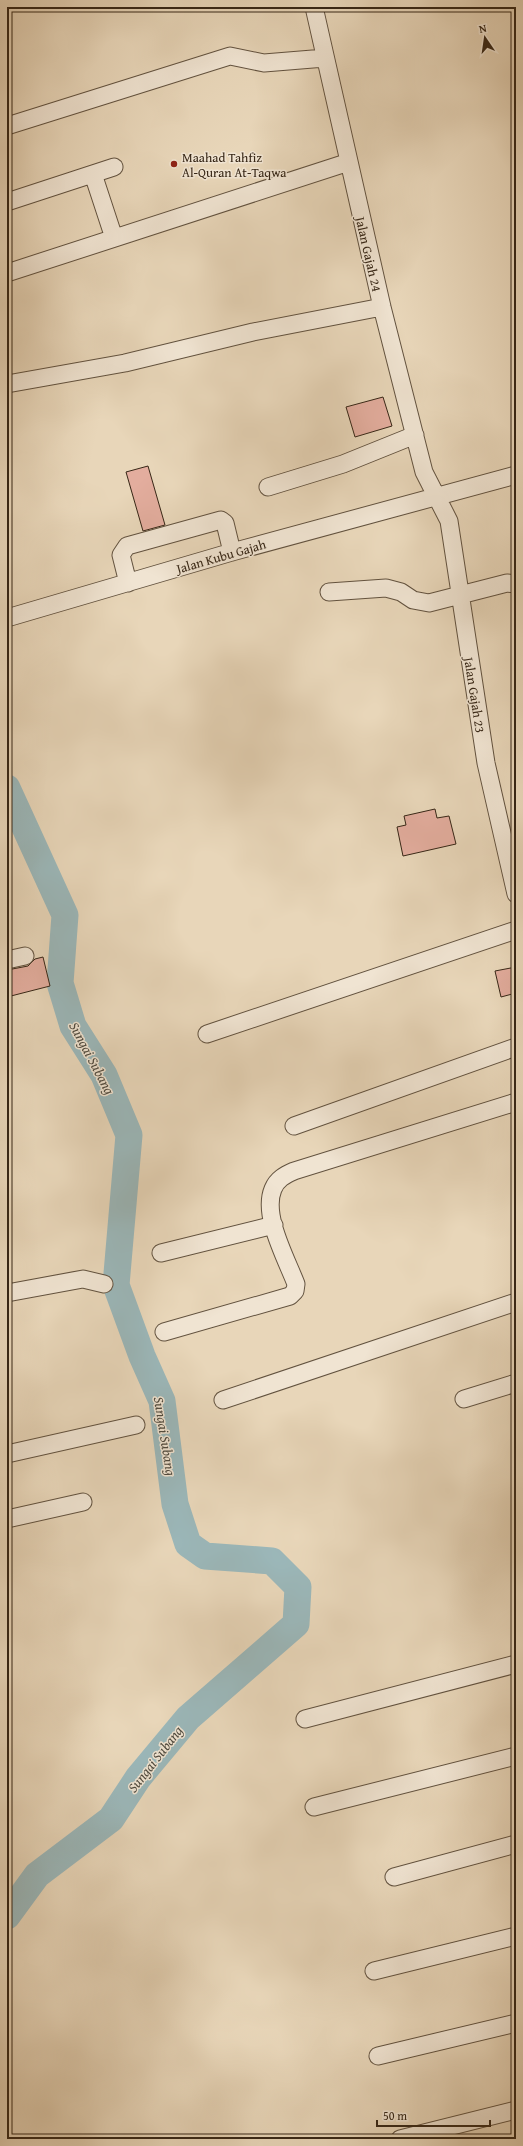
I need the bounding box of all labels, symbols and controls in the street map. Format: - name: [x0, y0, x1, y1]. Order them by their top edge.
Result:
- north arrow: [465, 18, 505, 58]
- text: N: [477, 19, 489, 37]
- place label: Maahad Tahfiz Al-Quran At-Taqwa: [182, 148, 287, 182]
- marker: Maahad Tahfiz Al-Quran At-Taqwa: [169, 159, 179, 169]
- street label: Jalan Gajah 24: [350, 213, 386, 293]
- street label: Jalan Kubu Gajah: [172, 534, 269, 579]
- street label: Jalan Gajah 23: [459, 654, 490, 734]
- water label: Sungai Subang: [64, 1018, 120, 1098]
- water label: Sungai Subang: [149, 1395, 181, 1478]
- water label: Sungai Subang: [123, 1721, 188, 1797]
- scale bar: [377, 2102, 490, 2128]
- text: 50 m: [383, 2107, 407, 2124]

